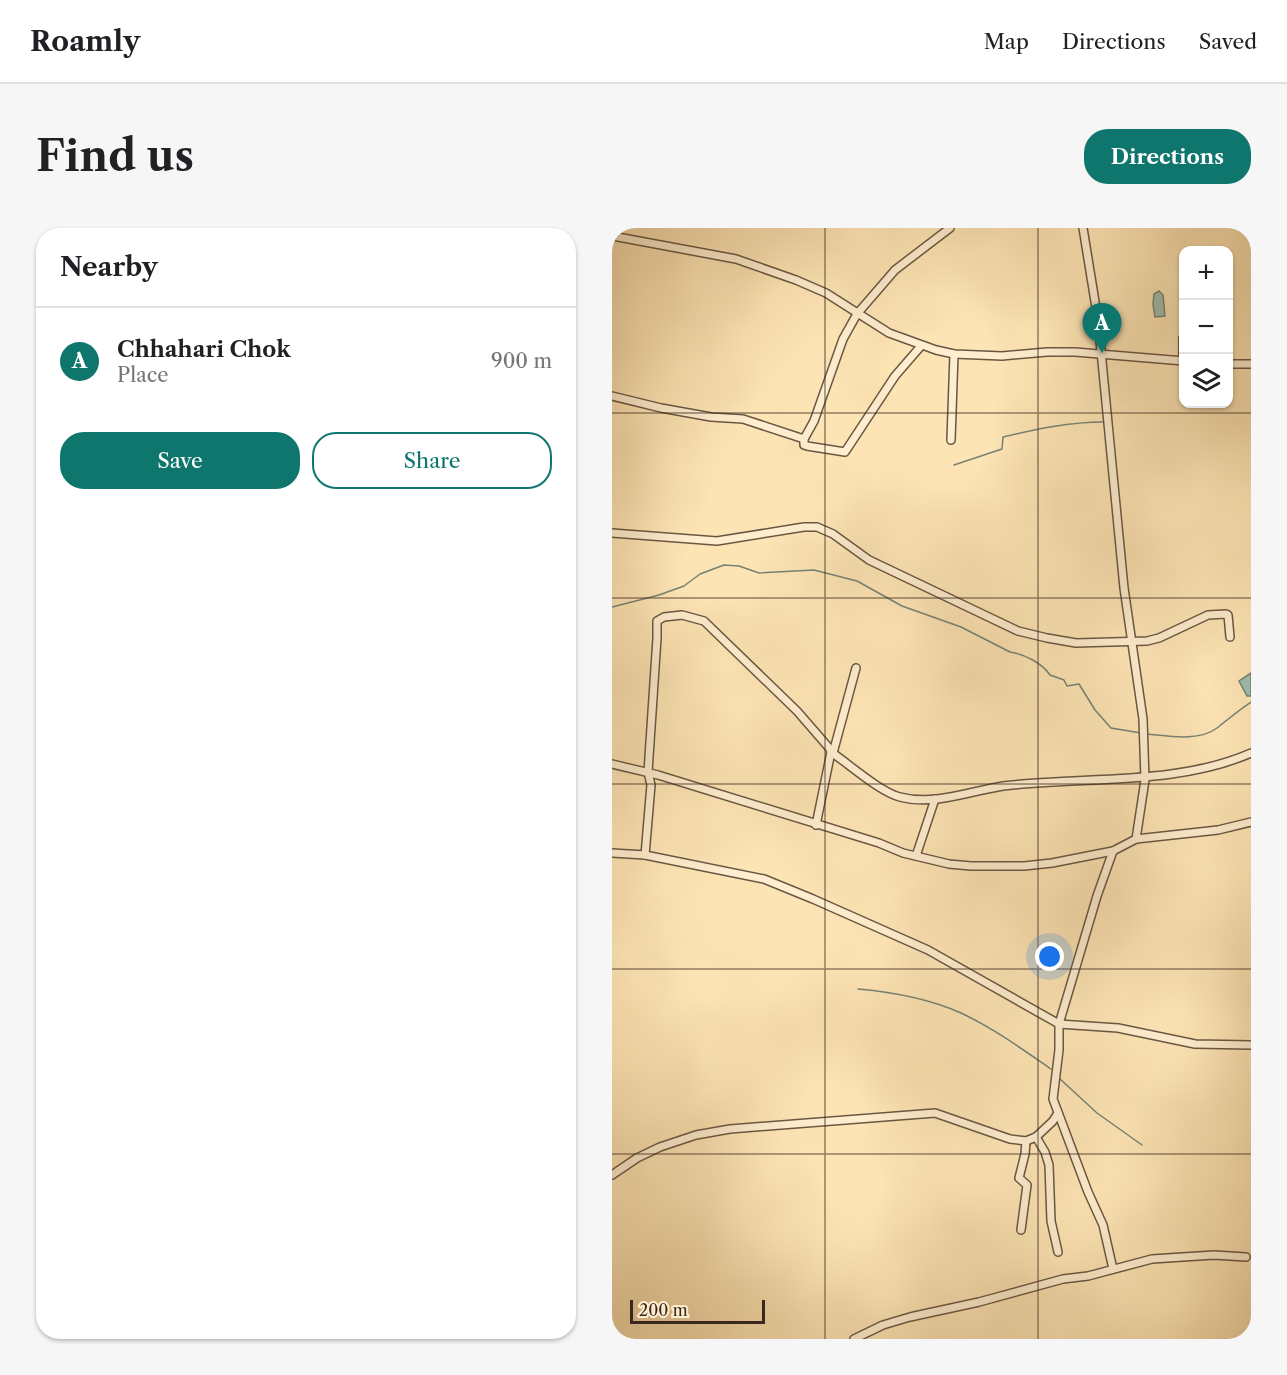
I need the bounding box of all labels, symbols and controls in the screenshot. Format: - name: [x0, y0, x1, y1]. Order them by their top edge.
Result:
- text: Roamly: [30, 24, 140, 58]
- text: Map: [984, 29, 1029, 54]
- text: Directions: [1062, 29, 1166, 54]
- text: Saved: [1199, 29, 1257, 54]
- button: Directions: [1084, 129, 1251, 184]
- text: Find us: [36, 130, 194, 182]
- map controls: [1179, 246, 1233, 408]
- button: +: [1179, 246, 1233, 300]
- text: Nearby: [60, 251, 158, 283]
- button: −: [1179, 300, 1233, 354]
- pin: A: [1082, 304, 1122, 353]
- text: Chhahari Chok: [117, 336, 291, 363]
- text: A: [72, 349, 87, 373]
- text: 900 m: [491, 349, 552, 373]
- button: layers: [1179, 354, 1233, 408]
- text: Place: [117, 363, 168, 387]
- button: Save: [60, 432, 300, 489]
- button: Share: [312, 432, 552, 489]
- your location: [1035, 942, 1064, 971]
- scale bar: [630, 1297, 765, 1324]
- text: 200 m: [639, 1300, 688, 1320]

